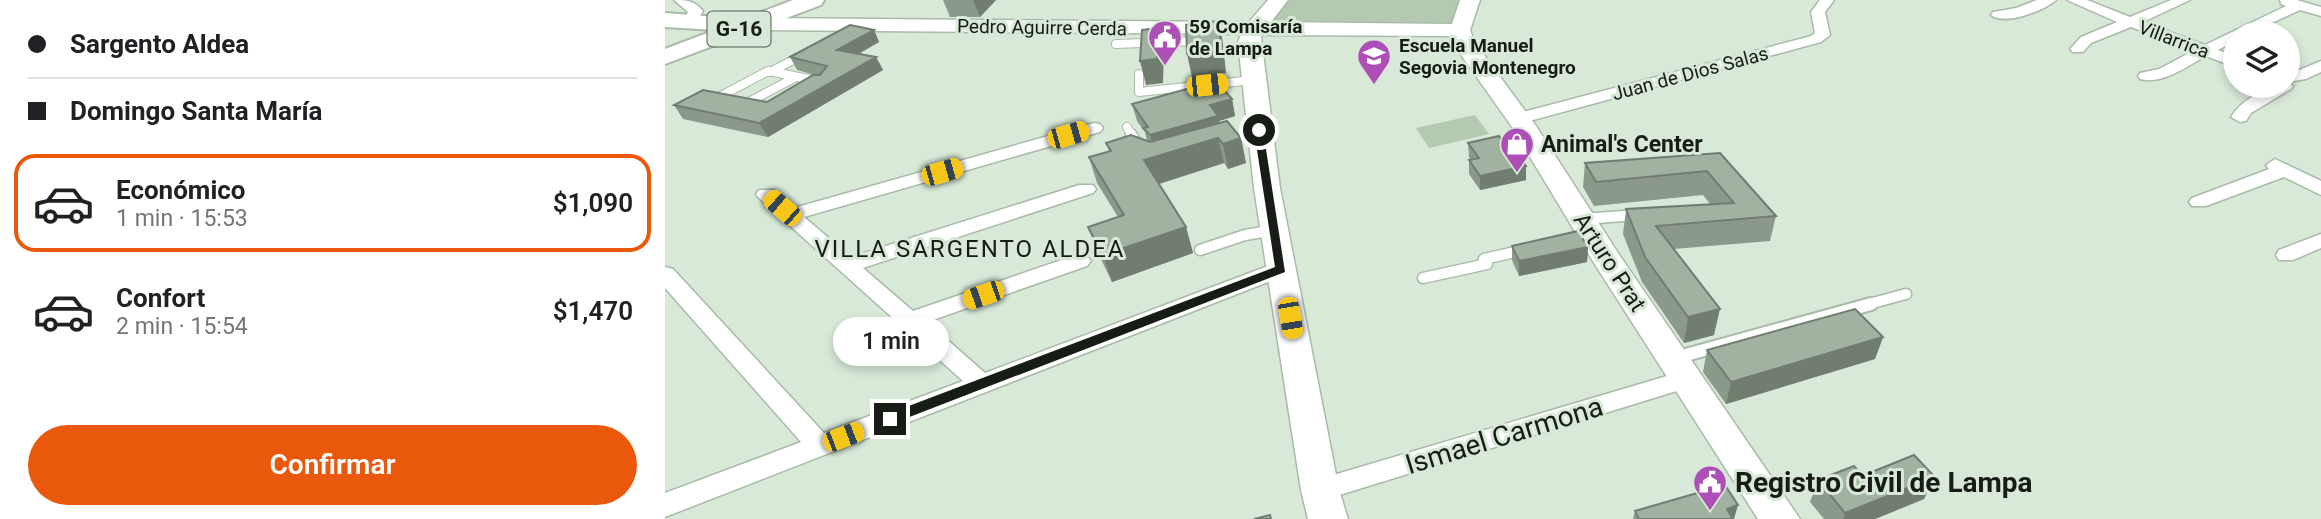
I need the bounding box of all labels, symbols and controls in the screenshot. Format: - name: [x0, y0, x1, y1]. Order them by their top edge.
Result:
- road number: G-16: [707, 12, 771, 46]
- street label: Pedro Aguirre Cerda: [957, 15, 1127, 40]
- place label: 59 Comisaría de Lampa: [1189, 15, 1302, 60]
- street label: Villarrica: [2135, 15, 2213, 63]
- public building icon: 59 Comisaría de Lampa: [1146, 18, 1184, 67]
- map controls: [2223, 21, 2300, 98]
- button: layers: [2223, 21, 2300, 98]
- text: Sargento Aldea: [70, 29, 249, 59]
- place label: Escuela Manuel Segovia Montenegro: [1399, 34, 1576, 79]
- school or university icon: Escuela Manuel Segovia Montenegro: [1355, 37, 1393, 86]
- street label: Juan de Dios Salas: [1609, 42, 1771, 105]
- car: [1186, 72, 1229, 98]
- text: Domingo Santa María: [70, 96, 322, 126]
- route start: [1243, 114, 1275, 146]
- car: [1045, 119, 1092, 151]
- shop icon: Animal's Center: [1498, 125, 1536, 174]
- place label: Animal's Center: [1541, 131, 1703, 158]
- car: [919, 156, 966, 188]
- icon: car: [32, 172, 95, 235]
- text: Económico: [116, 175, 245, 205]
- car: [760, 186, 805, 230]
- text: $1,090: [553, 188, 633, 218]
- text: 1 min · 15:53: [116, 205, 248, 232]
- street label: Arturo Prat: [1568, 208, 1651, 317]
- district label: VILLA SARGENTO ALDEA: [814, 235, 1126, 263]
- car: [960, 278, 1007, 312]
- icon: car: [32, 280, 95, 343]
- text: Confort: [116, 283, 205, 313]
- car: [1277, 295, 1304, 341]
- text: $1,470: [553, 296, 633, 326]
- text: 2 min · 15:54: [116, 313, 248, 340]
- callout: 1 min: [832, 318, 948, 366]
- text: 1 min: [862, 328, 920, 355]
- street label: Ismael Carmona: [1401, 390, 1607, 481]
- route end: [874, 403, 906, 435]
- car: [820, 420, 867, 454]
- button: Confirmar: [28, 425, 637, 505]
- public building icon: Registro Civil de Lampa: [1691, 463, 1729, 512]
- place label: Registro Civil de Lampa: [1735, 466, 2033, 499]

